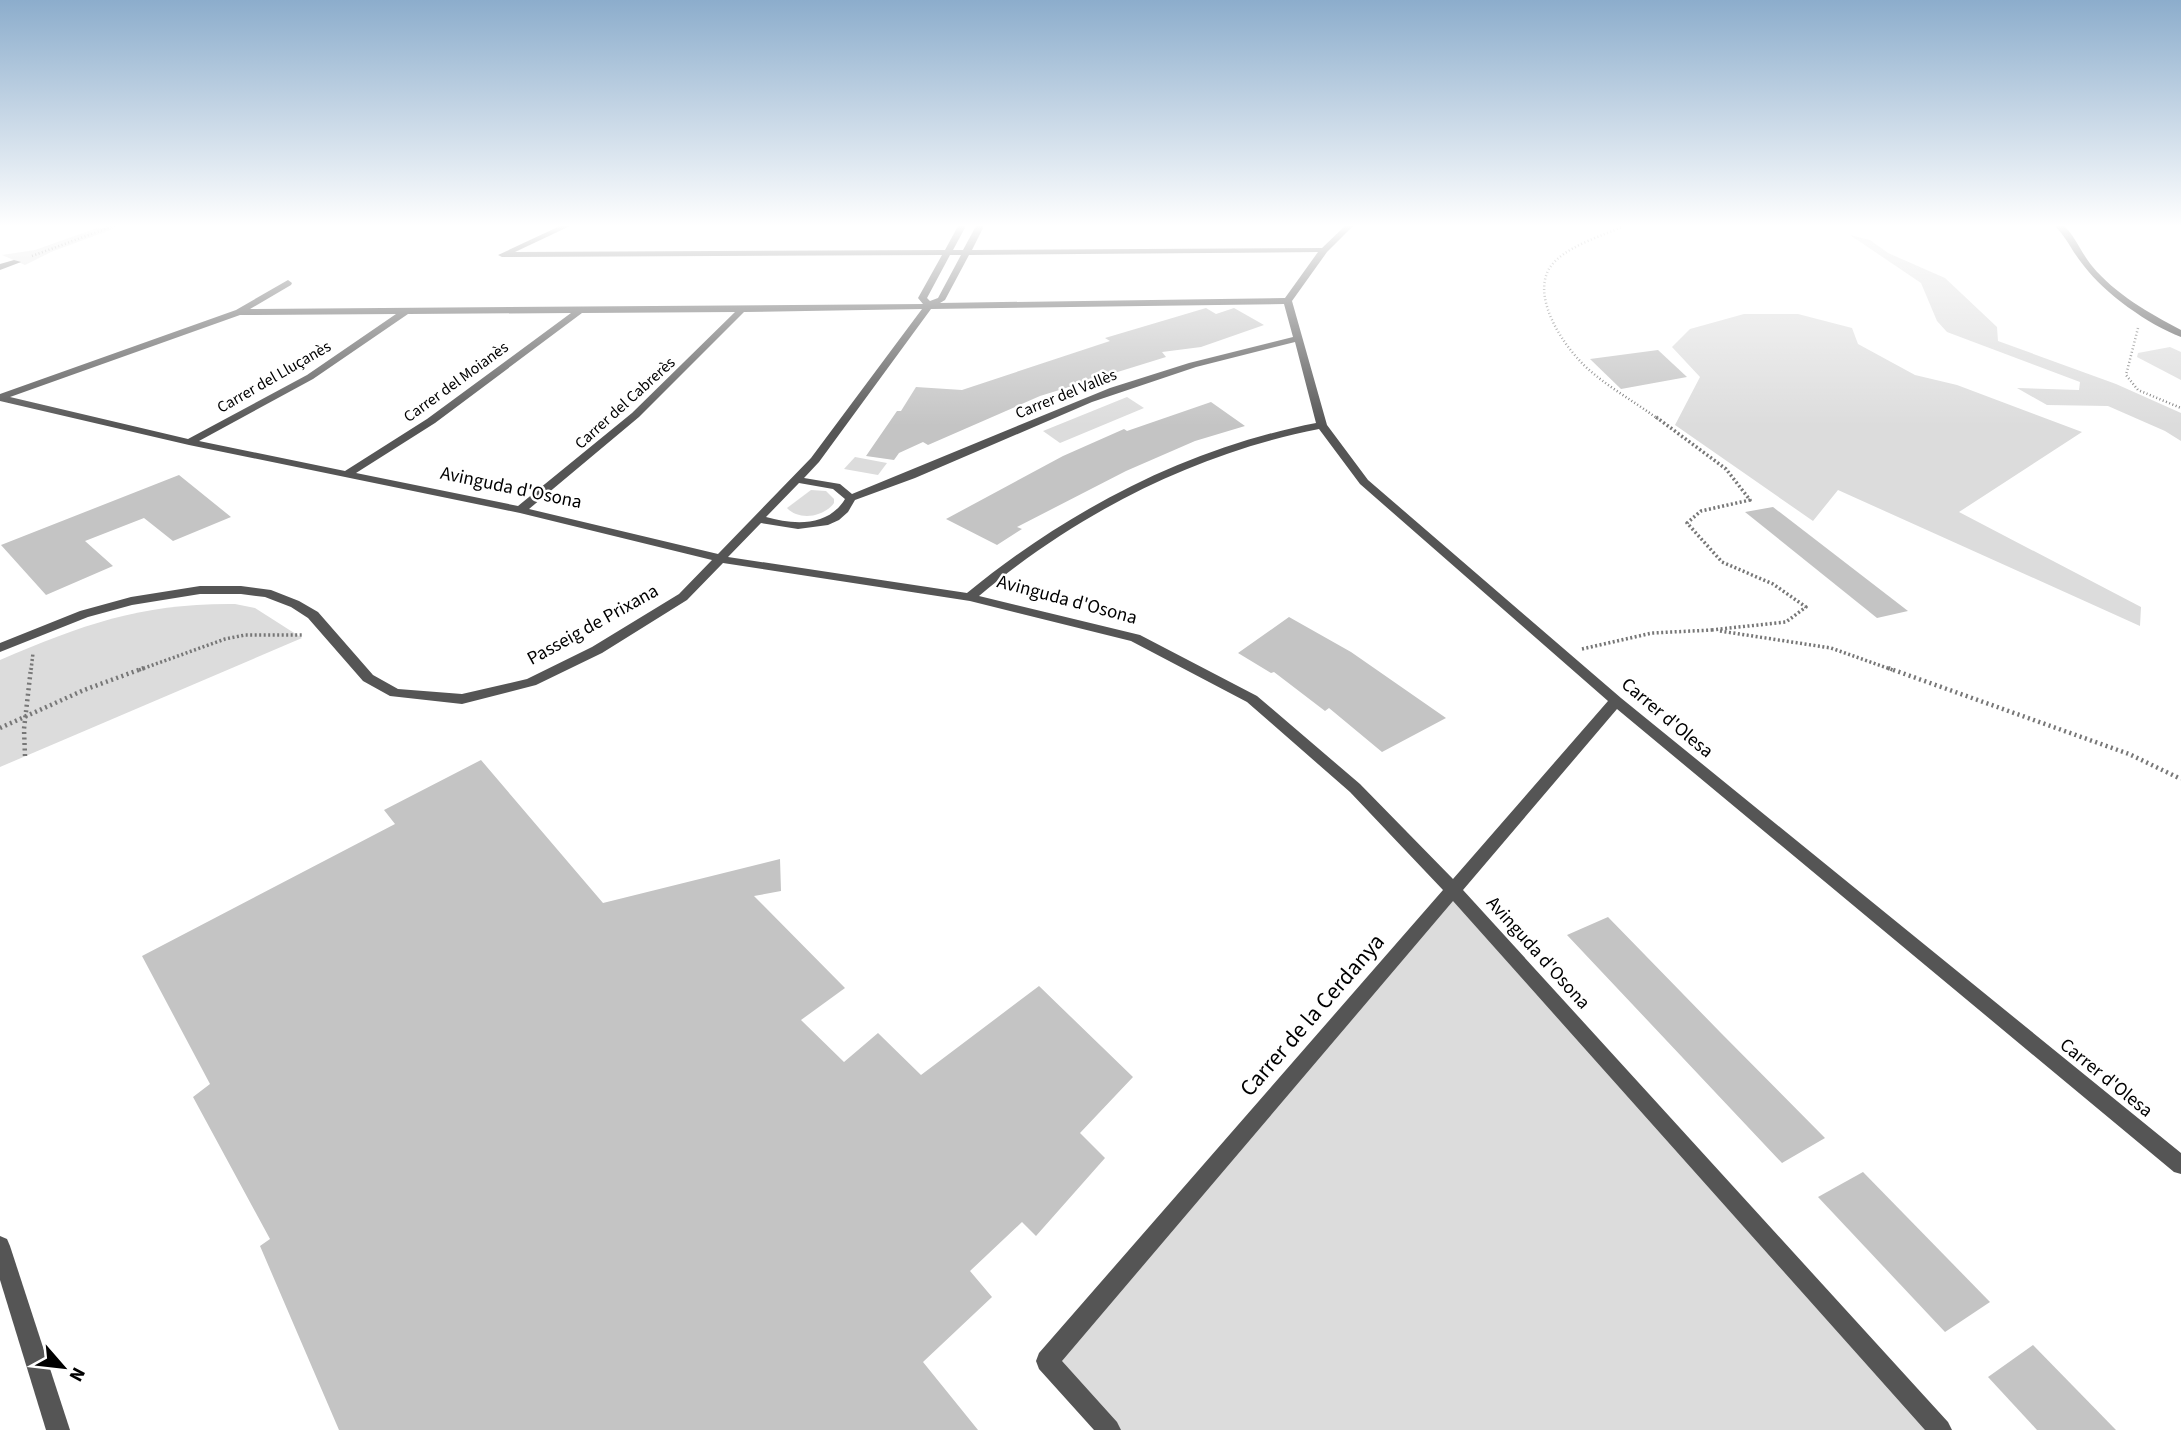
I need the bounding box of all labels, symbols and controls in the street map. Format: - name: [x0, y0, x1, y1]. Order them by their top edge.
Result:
- street label: Carrer del Lluçanès: [213, 335, 335, 419]
- street label: Carrer del Moianès: [399, 336, 513, 428]
- street label: Carrer del Cabrerès: [570, 352, 680, 454]
- street label: Carrer del Vallès: [1012, 364, 1120, 424]
- street label: Avinguda d'Osona: [438, 460, 584, 516]
- street label: Avinguda d'Osona: [994, 568, 1140, 632]
- street label: Passeig de Prixana: [522, 578, 664, 672]
- street label: Carrer d'Olesa: [1615, 671, 1719, 765]
- street label: Avinguda d'Osona: [1480, 890, 1596, 1016]
- street label: Carrer de la Cerdanya: [1232, 926, 1392, 1104]
- street label: Carrer d'Olesa: [2054, 1032, 2158, 1124]
- north arrow: [28, 1332, 98, 1402]
- text: N: [62, 1362, 92, 1386]

